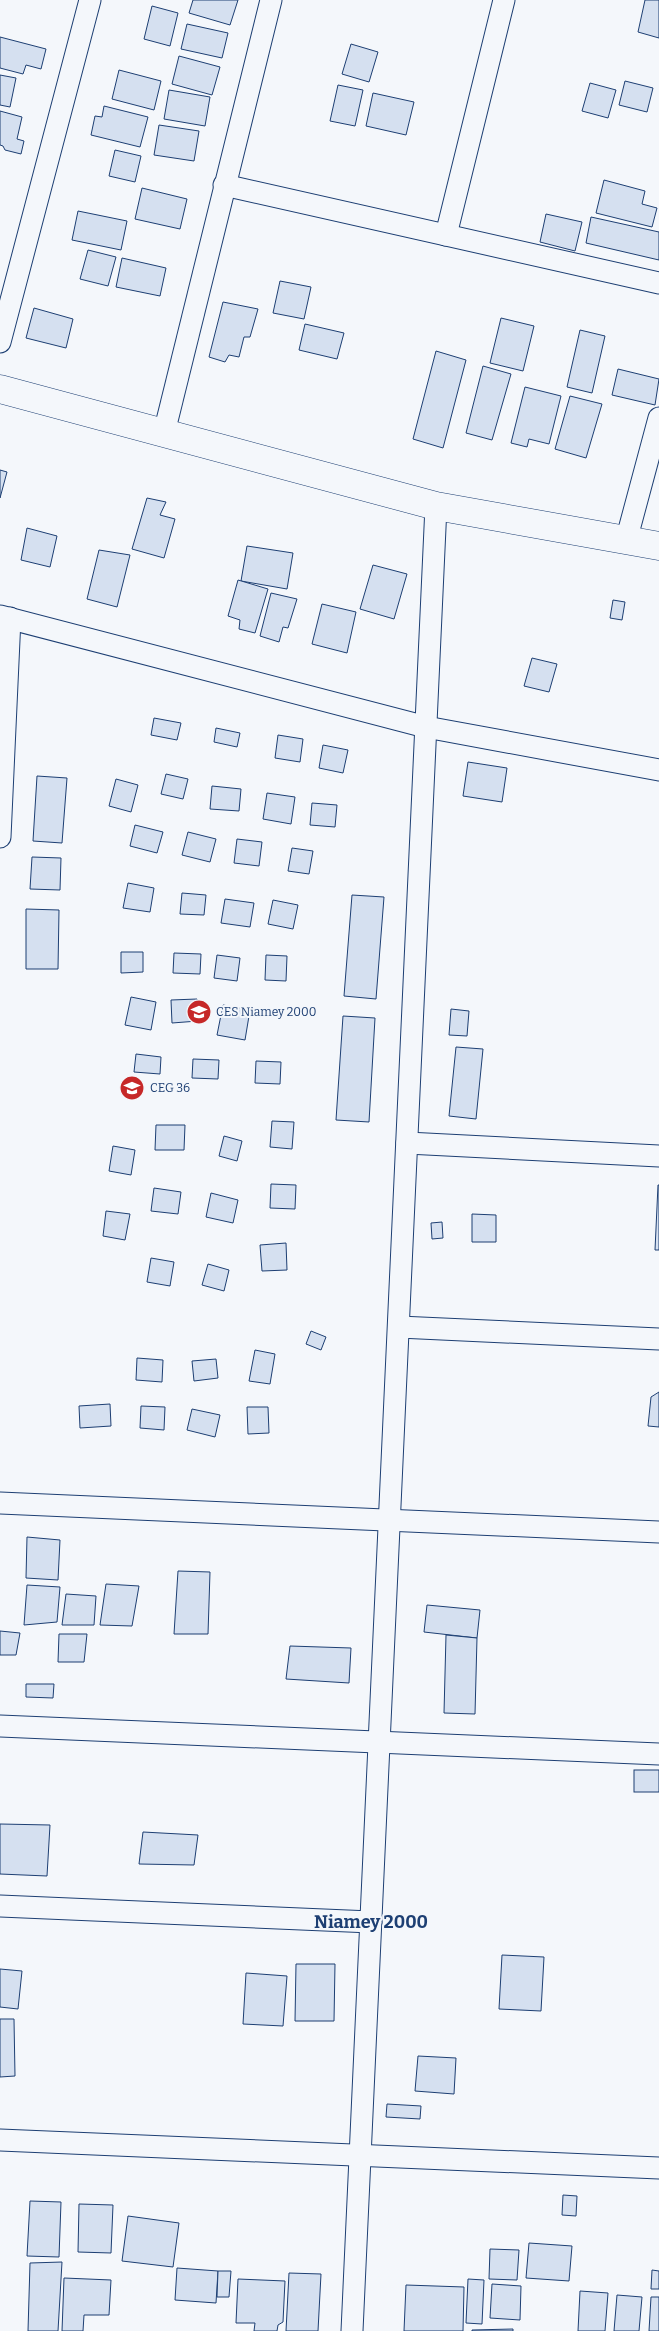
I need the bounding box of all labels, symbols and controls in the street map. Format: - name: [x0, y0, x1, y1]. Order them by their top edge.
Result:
- school or university icon: CES Niamey 2000: [186, 999, 212, 1025]
- place label: CES Niamey 2000: [216, 1005, 316, 1019]
- school or university icon: CEG 36: [119, 1075, 145, 1101]
- place label: CEG 36: [150, 1081, 190, 1095]
- district label: Niamey 2000: [314, 1911, 428, 1933]

